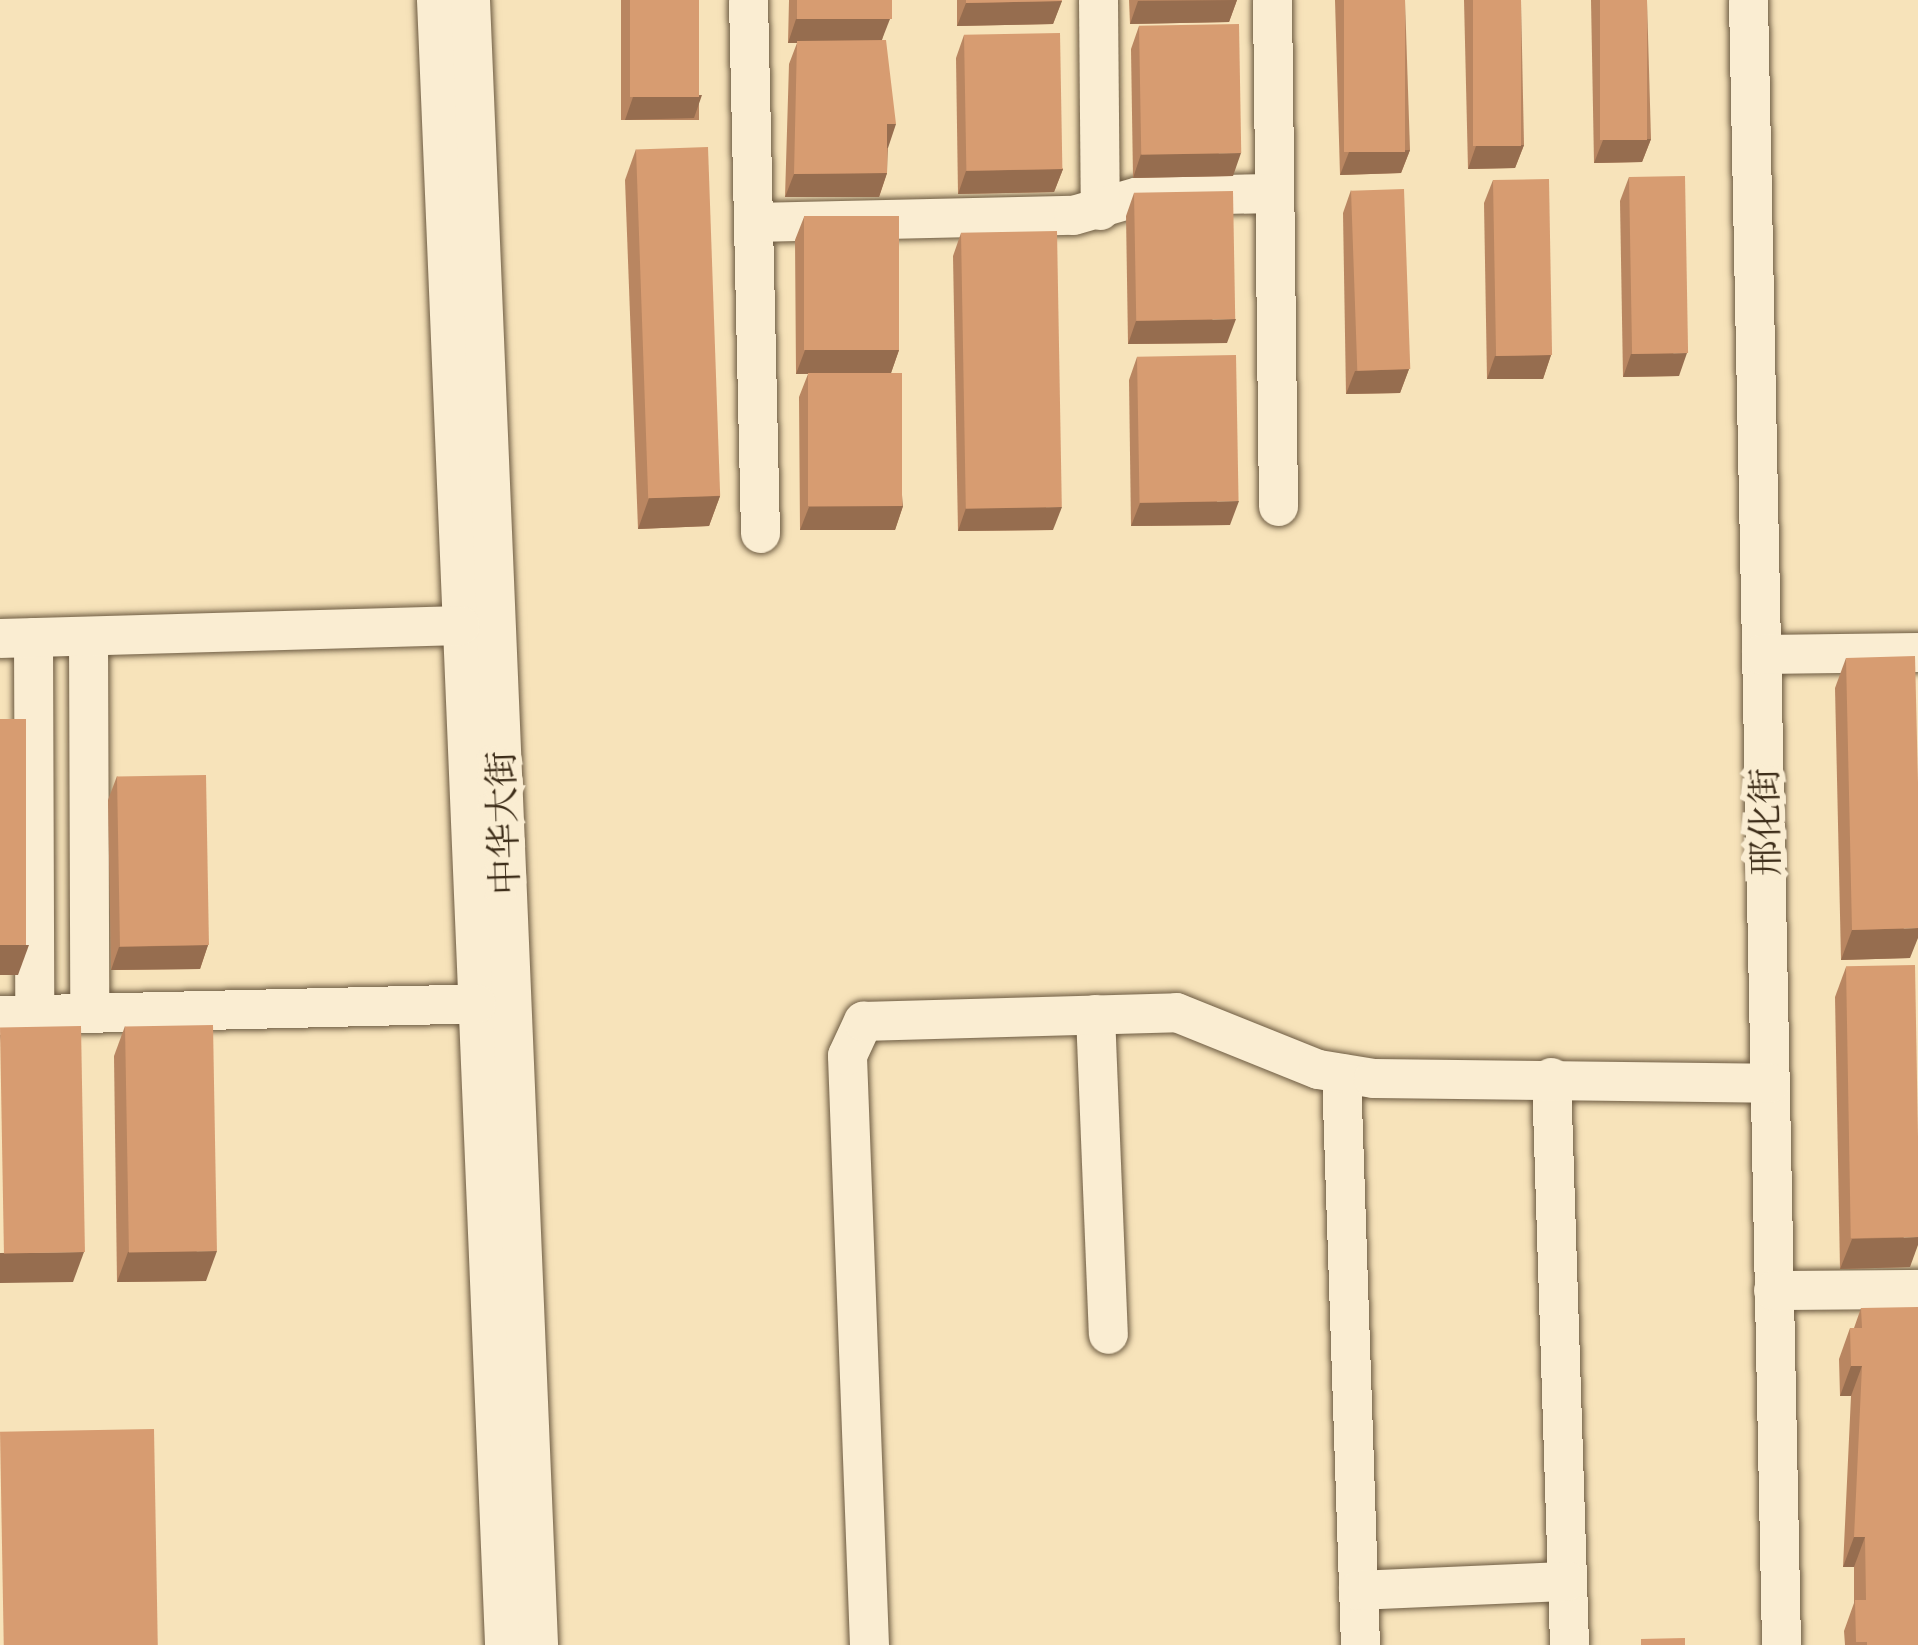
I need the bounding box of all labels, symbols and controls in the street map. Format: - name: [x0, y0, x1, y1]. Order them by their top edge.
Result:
- street label: 中华大街: [479, 750, 527, 896]
- street label: 邢化街: [1742, 768, 1788, 876]

